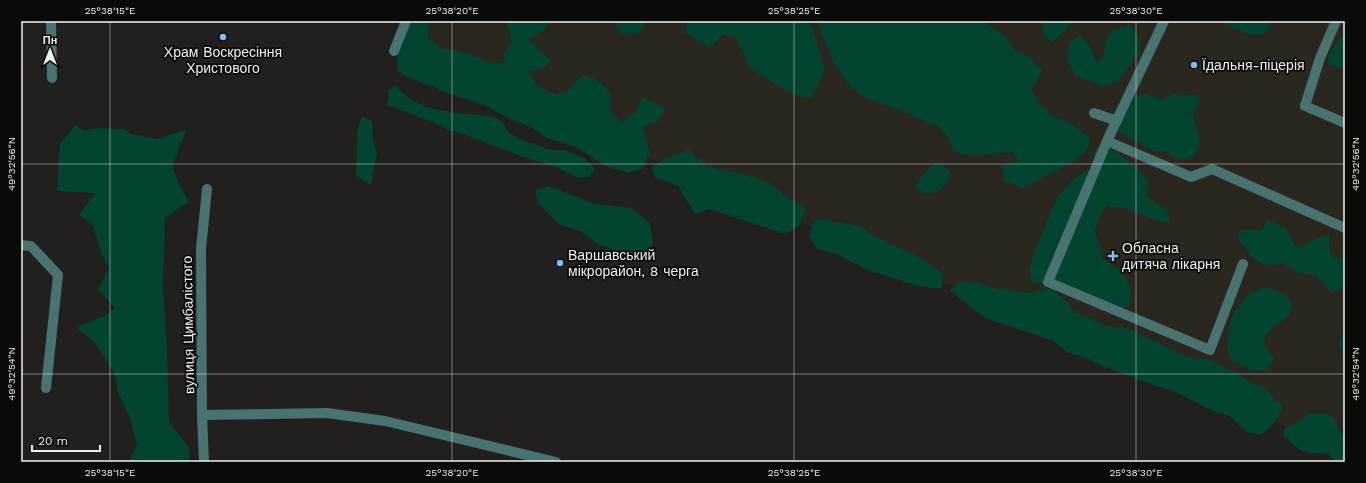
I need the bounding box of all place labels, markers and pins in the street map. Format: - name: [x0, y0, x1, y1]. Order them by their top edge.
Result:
- marker: Храм Воскресіння Христового: [218, 32, 228, 42]
- place label: Храм Воскресіння Христового: [164, 44, 282, 76]
- place label: Їдальня-піцерія: [1202, 57, 1305, 73]
- marker: Їдальня-піцерія: [1189, 60, 1199, 70]
- place label: Обласна дитяча лікарня: [1122, 240, 1220, 272]
- place label: Варшавський мікрорайон, 8 черга: [568, 247, 699, 279]
- marker: Обласна дитяча лікарня: [1107, 250, 1119, 262]
- marker: Варшавський мікрорайон, 8 черга: [555, 258, 565, 268]

